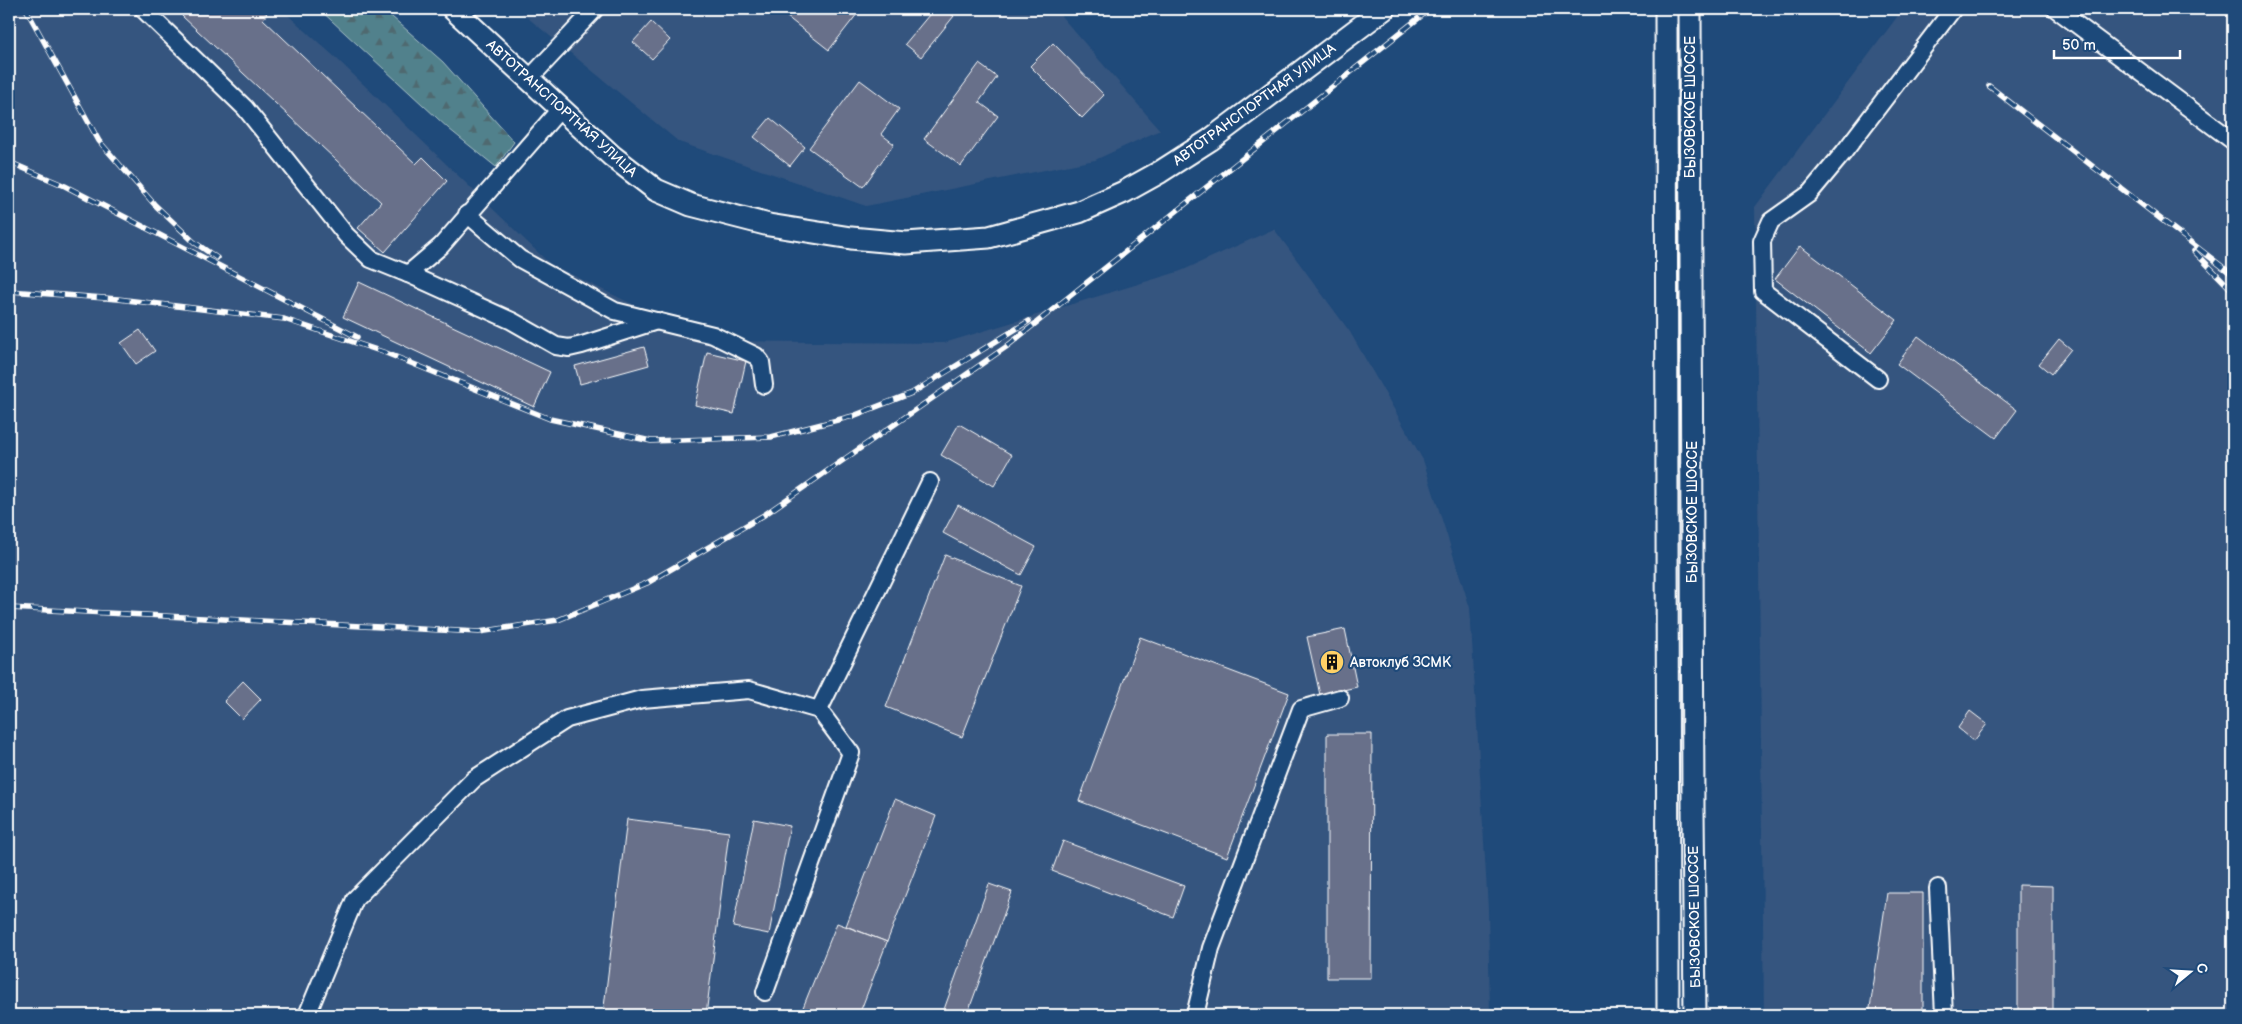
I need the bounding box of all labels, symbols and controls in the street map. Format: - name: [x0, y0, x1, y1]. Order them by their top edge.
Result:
- scale bar: [2054, 28, 2181, 60]
- street label: АВТОТРАНСПОРТНАЯ УЛИЦА: [482, 36, 641, 181]
- street label: БЫЗОВСКОЕ ШОССЕ: [1682, 36, 1699, 178]
- text: 50 m: [2062, 36, 2096, 55]
- street label: АВТОТРАНСПОРТНАЯ УЛИЦА: [1169, 39, 1339, 170]
- street label: БЫЗОВСКОЕ ШОССЕ: [1684, 441, 1701, 583]
- building icon: Автоклуб ЗСМК: [1319, 649, 1345, 675]
- place label: Автоклуб ЗСМК: [1349, 654, 1452, 671]
- street label: БЫЗОВСКОЕ ШОССЕ: [1685, 846, 1704, 988]
- north arrow: [2164, 946, 2214, 996]
- text: С: [2192, 961, 2212, 976]

